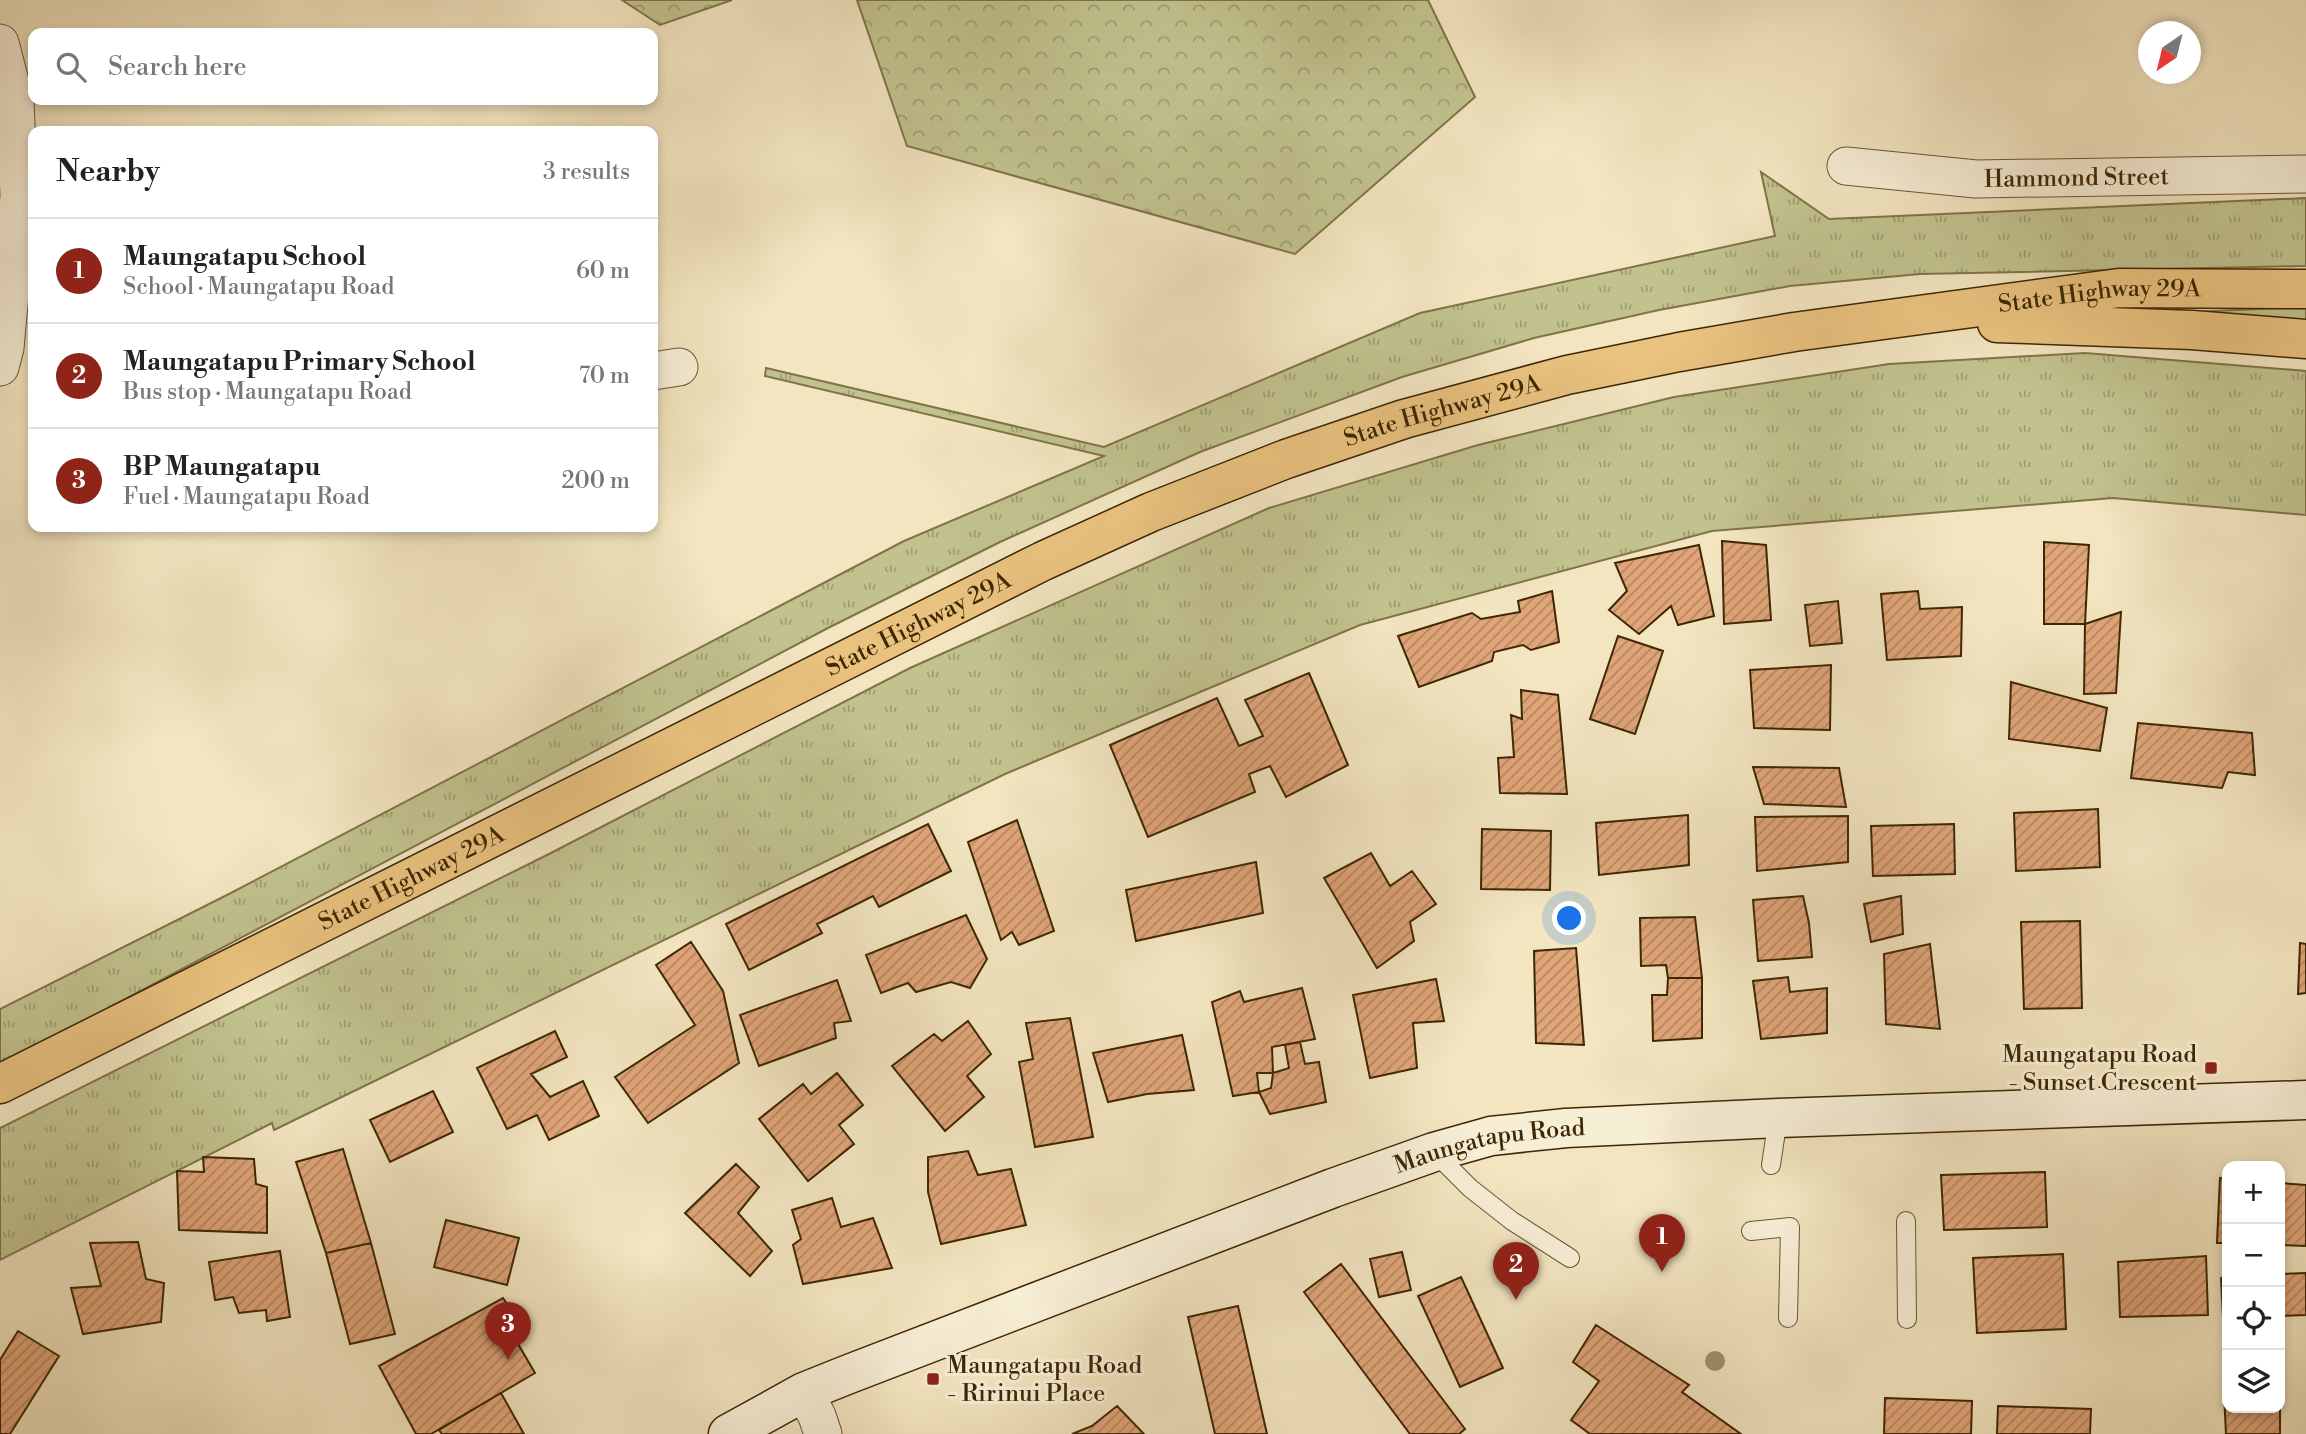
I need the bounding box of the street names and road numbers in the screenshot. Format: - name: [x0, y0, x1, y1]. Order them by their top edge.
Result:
- street label: Hammond Street: [1984, 162, 2170, 195]
- street label: State Highway 29A: [1996, 274, 2202, 320]
- street label: State Highway 29A: [1340, 369, 1545, 454]
- street label: State Highway 29A: [821, 565, 1017, 684]
- street label: State Highway 29A: [314, 819, 510, 938]
- street label: Maungatapu Road: [1390, 1113, 1586, 1181]

